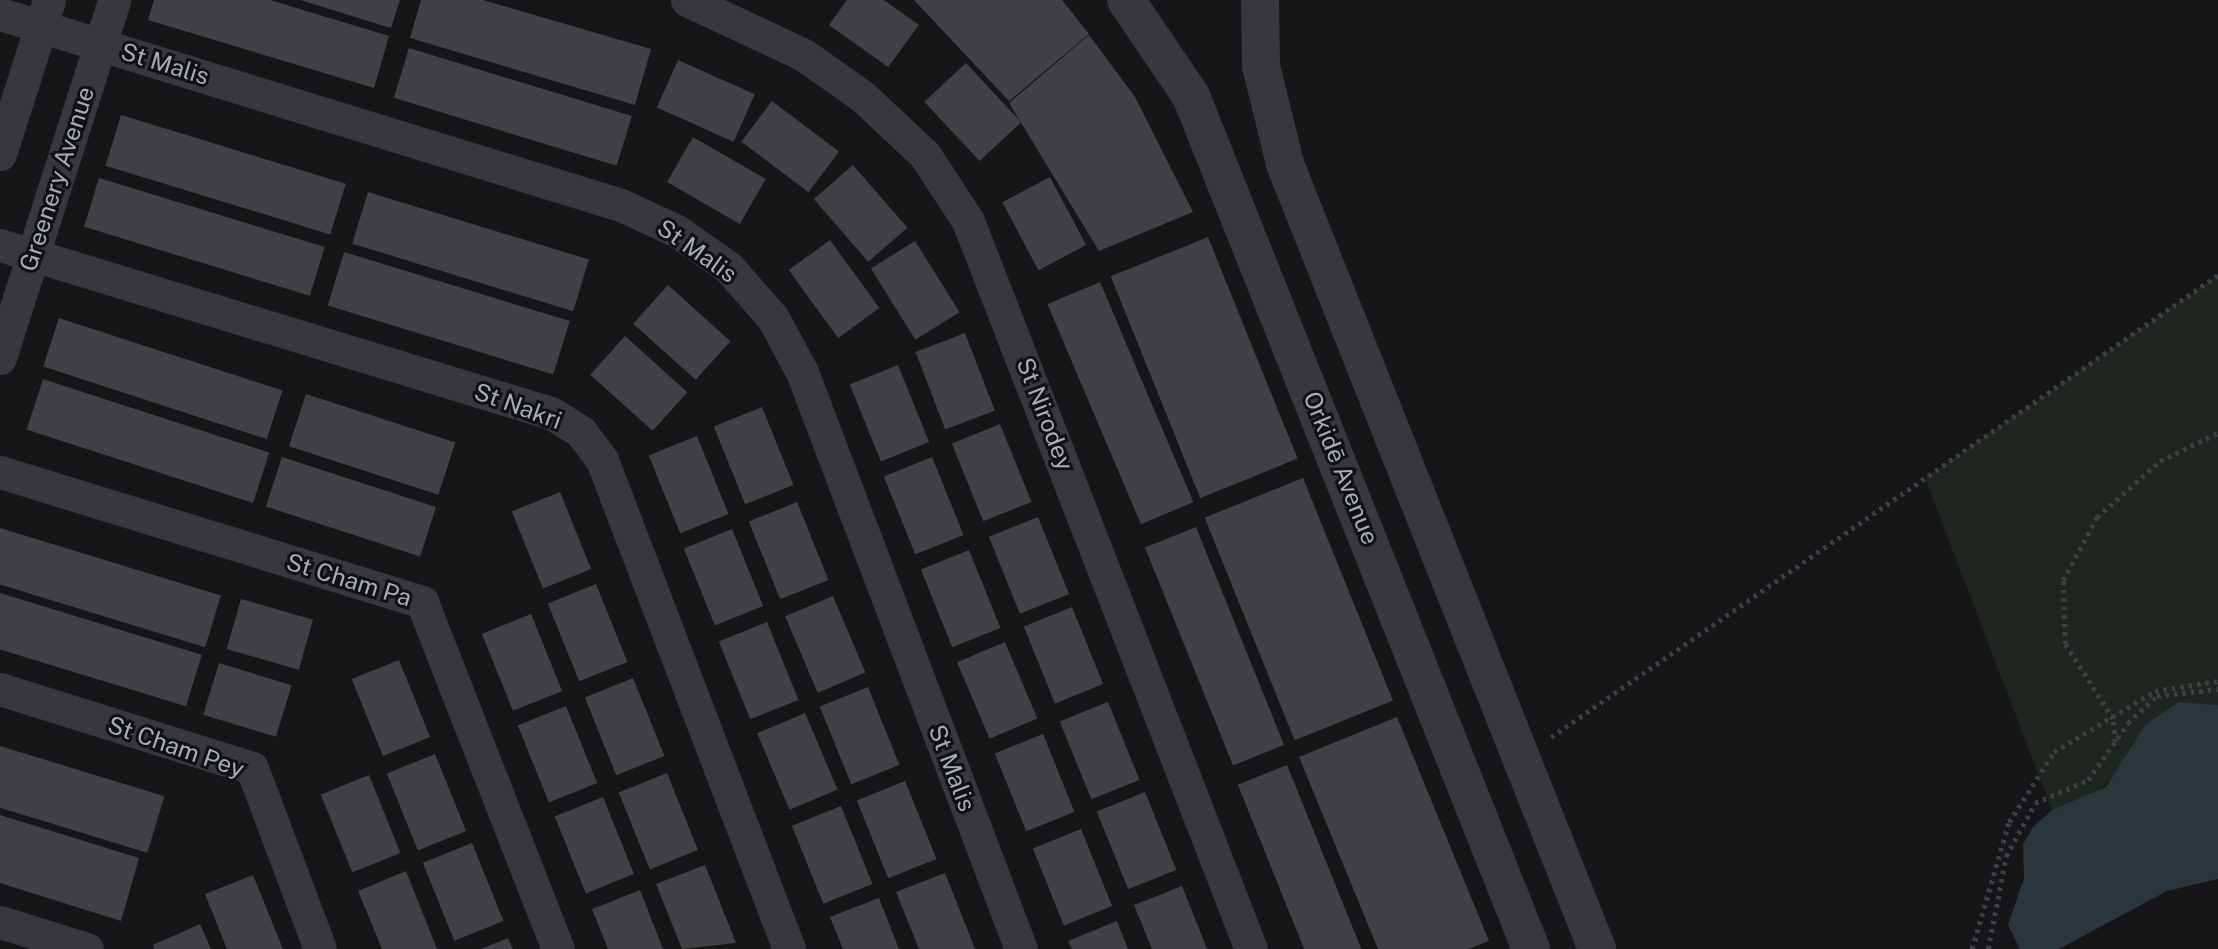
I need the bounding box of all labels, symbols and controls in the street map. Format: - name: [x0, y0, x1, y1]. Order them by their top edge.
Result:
- street label: St Malis: [118, 37, 212, 91]
- street label: Greenery Avenue: [14, 83, 100, 275]
- street label: St Malis: [652, 213, 742, 289]
- street label: St Nirodey: [1010, 354, 1080, 474]
- street label: St Nakri: [470, 377, 566, 435]
- street label: Orkidē Avenue: [1297, 387, 1385, 549]
- street label: St Cham Pa: [283, 547, 415, 613]
- street label: St Cham Pey: [104, 710, 248, 784]
- street label: St Malis: [922, 721, 982, 815]

